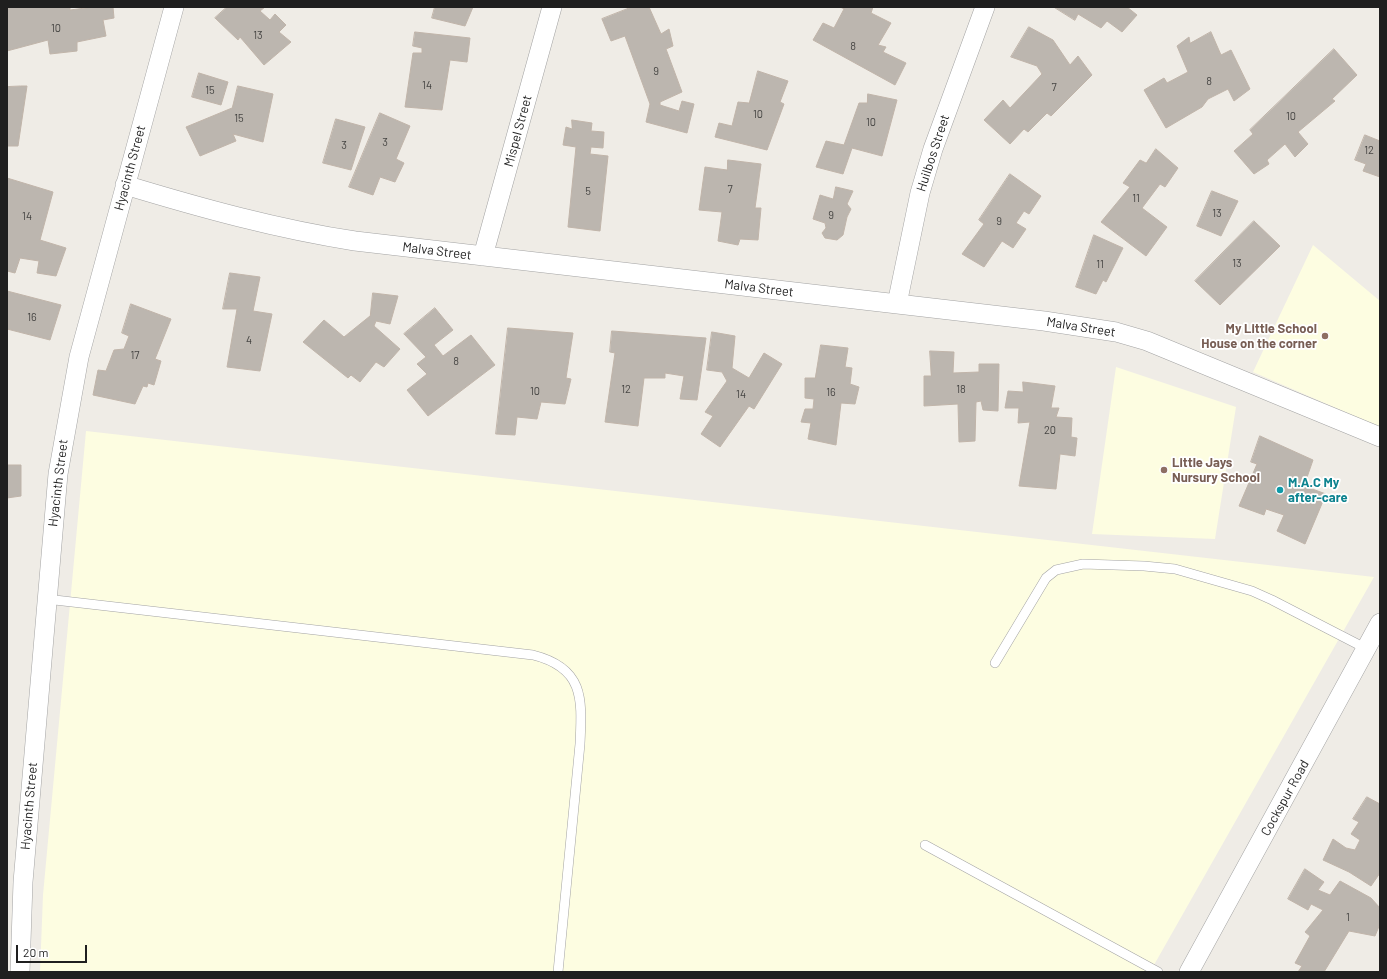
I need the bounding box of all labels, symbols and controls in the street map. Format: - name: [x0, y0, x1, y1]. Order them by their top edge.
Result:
- house number: 10: [51, 21, 61, 35]
- house number: 13: [253, 28, 263, 42]
- house number: 8: [850, 39, 856, 53]
- house number: 9: [653, 64, 659, 78]
- house number: 8: [1206, 74, 1212, 88]
- house number: 14: [422, 78, 432, 92]
- house number: 7: [1051, 80, 1057, 94]
- house number: 15: [205, 83, 215, 97]
- street label: Mispel Street: [501, 93, 535, 169]
- house number: 10: [753, 107, 763, 121]
- house number: 10: [1286, 109, 1296, 123]
- house number: 15: [234, 111, 244, 125]
- street label: Huilbos Street: [913, 112, 953, 194]
- house number: 10: [866, 115, 876, 129]
- street label: Hyacinth Street: [111, 124, 149, 212]
- house number: 3: [382, 135, 388, 149]
- house number: 3: [341, 138, 347, 152]
- house number: 12: [1364, 143, 1374, 157]
- house number: 7: [727, 182, 733, 196]
- house number: 5: [585, 184, 591, 198]
- house number: 11: [1132, 191, 1140, 205]
- house number: 13: [1212, 206, 1222, 220]
- house number: 9: [828, 208, 834, 222]
- house number: 14: [22, 209, 32, 223]
- house number: 9: [996, 214, 1002, 228]
- street label: Malva Street: [401, 239, 473, 263]
- house number: 13: [1232, 256, 1242, 270]
- house number: 11: [1096, 257, 1104, 271]
- street label: Malva Street: [723, 276, 795, 300]
- house number: 16: [27, 310, 37, 324]
- street label: Malva Street: [1045, 314, 1117, 340]
- place label: My Little School House on the corner: [1201, 321, 1317, 352]
- marker: My Little School House on the corner: [1320, 331, 1330, 341]
- house number: 4: [246, 333, 252, 347]
- house number: 17: [130, 348, 140, 362]
- house number: 8: [453, 354, 459, 368]
- house number: 12: [621, 382, 631, 396]
- house number: 18: [956, 382, 966, 396]
- house number: 10: [530, 384, 540, 398]
- house number: 16: [826, 385, 836, 399]
- house number: 14: [736, 387, 746, 401]
- house number: 20: [1044, 423, 1056, 437]
- street label: Hyacinth Street: [45, 438, 71, 528]
- place label: Little Jays Nursury School: [1172, 455, 1260, 486]
- marker: Little Jays Nursury School: [1159, 465, 1169, 475]
- place label: M.A.C My after-care: [1288, 475, 1348, 506]
- marker: M.A.C My after-care: [1275, 485, 1285, 495]
- street label: Cockspur Road: [1258, 757, 1312, 839]
- street label: Hyacinth Street: [17, 762, 41, 850]
- house number: 1: [1346, 910, 1350, 924]
- scale bar: [18, 937, 89, 963]
- text: 20 m: [23, 945, 49, 959]

